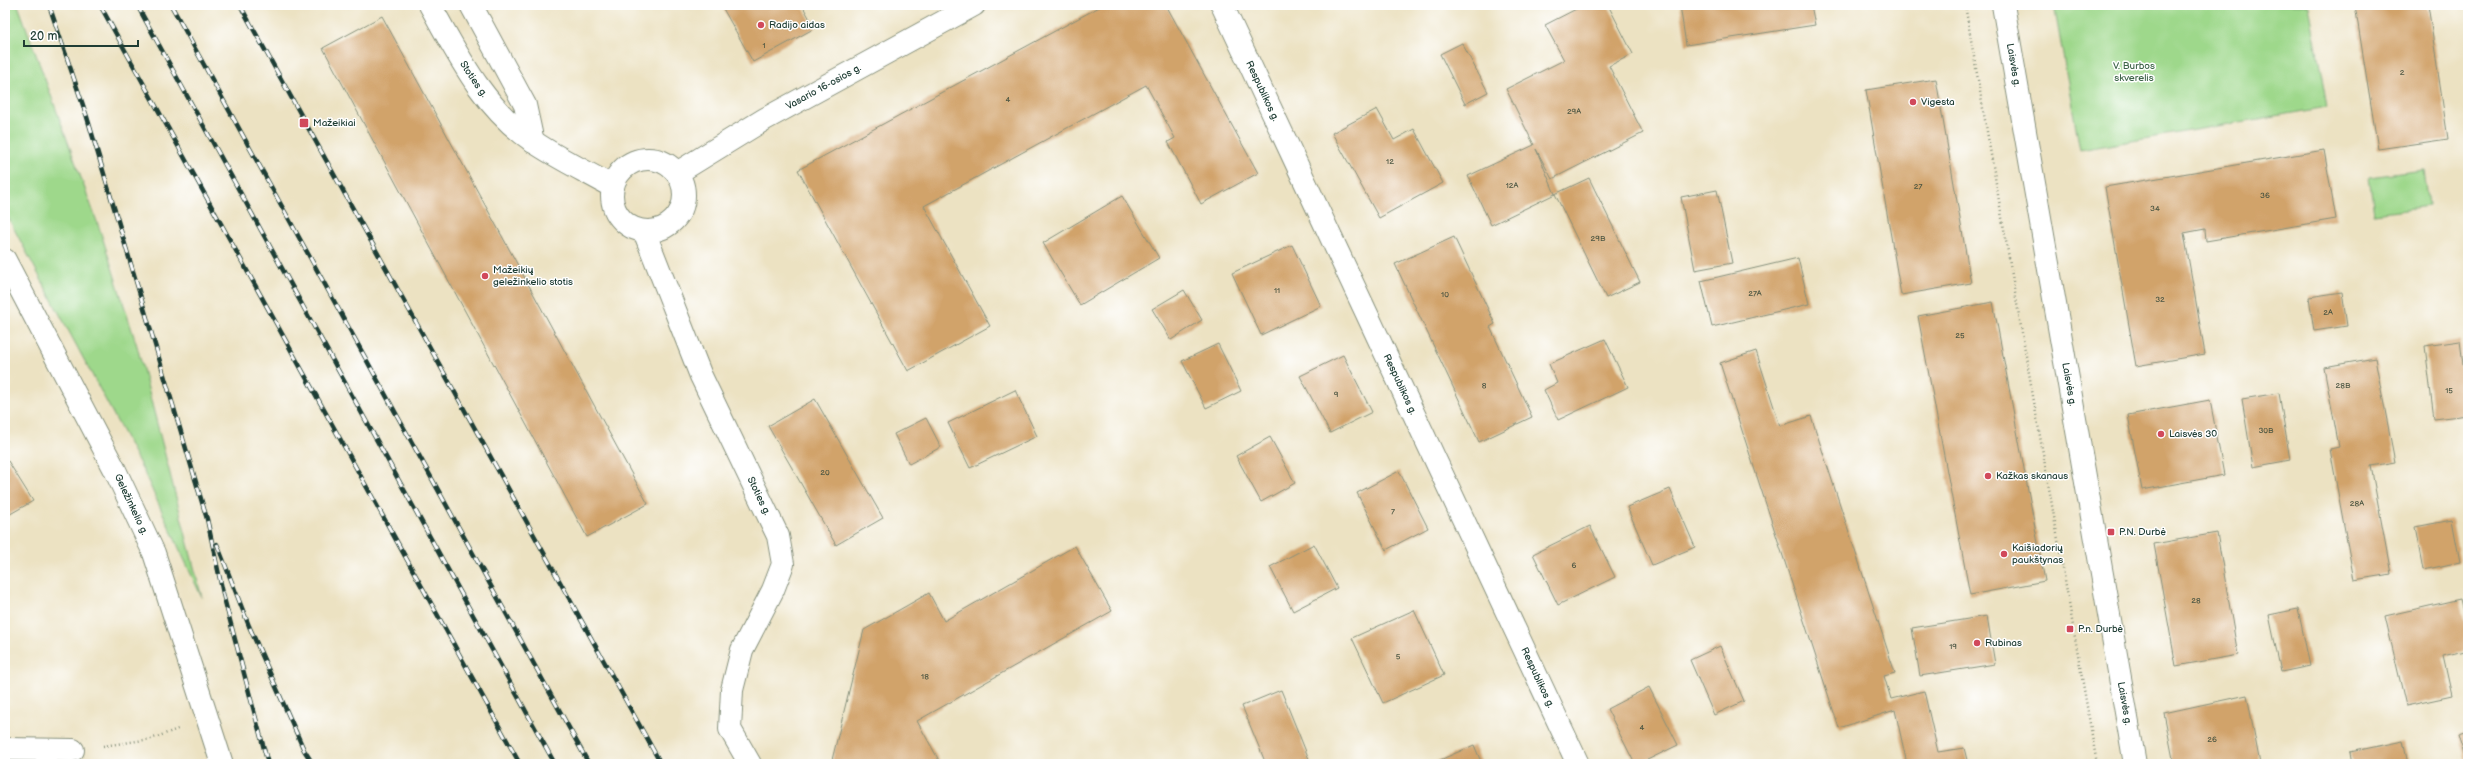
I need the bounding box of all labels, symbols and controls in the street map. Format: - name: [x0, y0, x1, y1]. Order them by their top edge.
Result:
- place label: Radijo aidas: [769, 19, 825, 31]
- marker: Radijo aidas: [756, 20, 766, 30]
- scale bar: [24, 22, 138, 48]
- text: 20 m: [30, 29, 57, 44]
- house number: 1: [762, 41, 766, 50]
- street label: Laisvės g.: [2004, 42, 2023, 88]
- street label: Stoties g.: [457, 59, 490, 100]
- street label: Respublikos g.: [1243, 59, 1282, 123]
- park label: V. Burbos skverelis: [2113, 60, 2155, 84]
- street label: Vasario 16-osios g.: [784, 62, 863, 112]
- house number: 2: [2400, 68, 2405, 77]
- house number: 4: [1006, 95, 1011, 104]
- place label: Vigesta: [1921, 96, 1955, 108]
- marker: Vigesta: [1908, 97, 1918, 107]
- house number: 29A: [1567, 107, 1581, 116]
- marker: Mažeikiai: [298, 117, 310, 129]
- place label: Mažeikiai: [313, 117, 356, 129]
- house number: 12: [1386, 157, 1394, 166]
- house number: 12A: [1506, 181, 1518, 190]
- house number: 27: [1914, 182, 1922, 191]
- house number: 36: [2260, 191, 2270, 200]
- house number: 34: [2150, 204, 2160, 213]
- house number: 29B: [1591, 234, 1606, 243]
- place label: Mažeikių geležinkelio stotis: [493, 264, 573, 288]
- marker: Mažeikių geležinkelio stotis: [480, 271, 490, 281]
- house number: 11: [1274, 286, 1280, 295]
- house number: 27A: [1748, 289, 1762, 298]
- house number: 10: [1441, 290, 1449, 299]
- house number: 32: [2155, 295, 2165, 304]
- house number: 2A: [2323, 308, 2333, 317]
- house number: 25: [1955, 331, 1965, 340]
- street label: Respublikos g.: [1381, 352, 1419, 417]
- street label: Laisvės g.: [2059, 362, 2079, 407]
- house number: 8: [1482, 381, 1487, 390]
- house number: 28B: [2336, 381, 2351, 390]
- house number: 15: [2445, 386, 2453, 395]
- house number: 9: [1334, 390, 1339, 399]
- house number: 30B: [2258, 426, 2274, 435]
- place label: Laisvės 30: [2169, 428, 2217, 440]
- marker: Laisvės 30: [2156, 429, 2166, 439]
- house number: 20: [820, 468, 830, 477]
- place label: Kažkas skanaus: [1996, 470, 2068, 482]
- marker: Kažkas skanaus: [1983, 471, 1993, 481]
- street label: Geležinkelio g.: [112, 472, 151, 537]
- street label: Stoties g.: [744, 475, 773, 517]
- house number: 28A: [2350, 499, 2364, 508]
- house number: 7: [1391, 507, 1395, 516]
- place label: P.N. Durbė: [2119, 526, 2166, 538]
- marker: P.N. Durbė: [2106, 527, 2116, 537]
- place label: Kaišiadorių paukštynas: [2012, 542, 2063, 566]
- marker: Kaišiadorių paukštynas: [1999, 549, 2009, 559]
- house number: 6: [1572, 561, 1577, 570]
- house number: 28: [2191, 596, 2201, 605]
- place label: P.n. Durbė: [2078, 623, 2124, 635]
- marker: P.n. Durbė: [2065, 624, 2075, 634]
- place label: Rubinas: [1985, 637, 2022, 649]
- marker: Rubinas: [1972, 638, 1982, 648]
- house number: 19: [1949, 642, 1957, 651]
- street label: Respublikos g.: [1518, 646, 1557, 710]
- house number: 5: [1396, 652, 1401, 661]
- house number: 18: [921, 672, 929, 681]
- street label: Laisvės g.: [2115, 681, 2134, 726]
- house number: 4: [1640, 723, 1645, 732]
- house number: 26: [2207, 735, 2217, 744]

